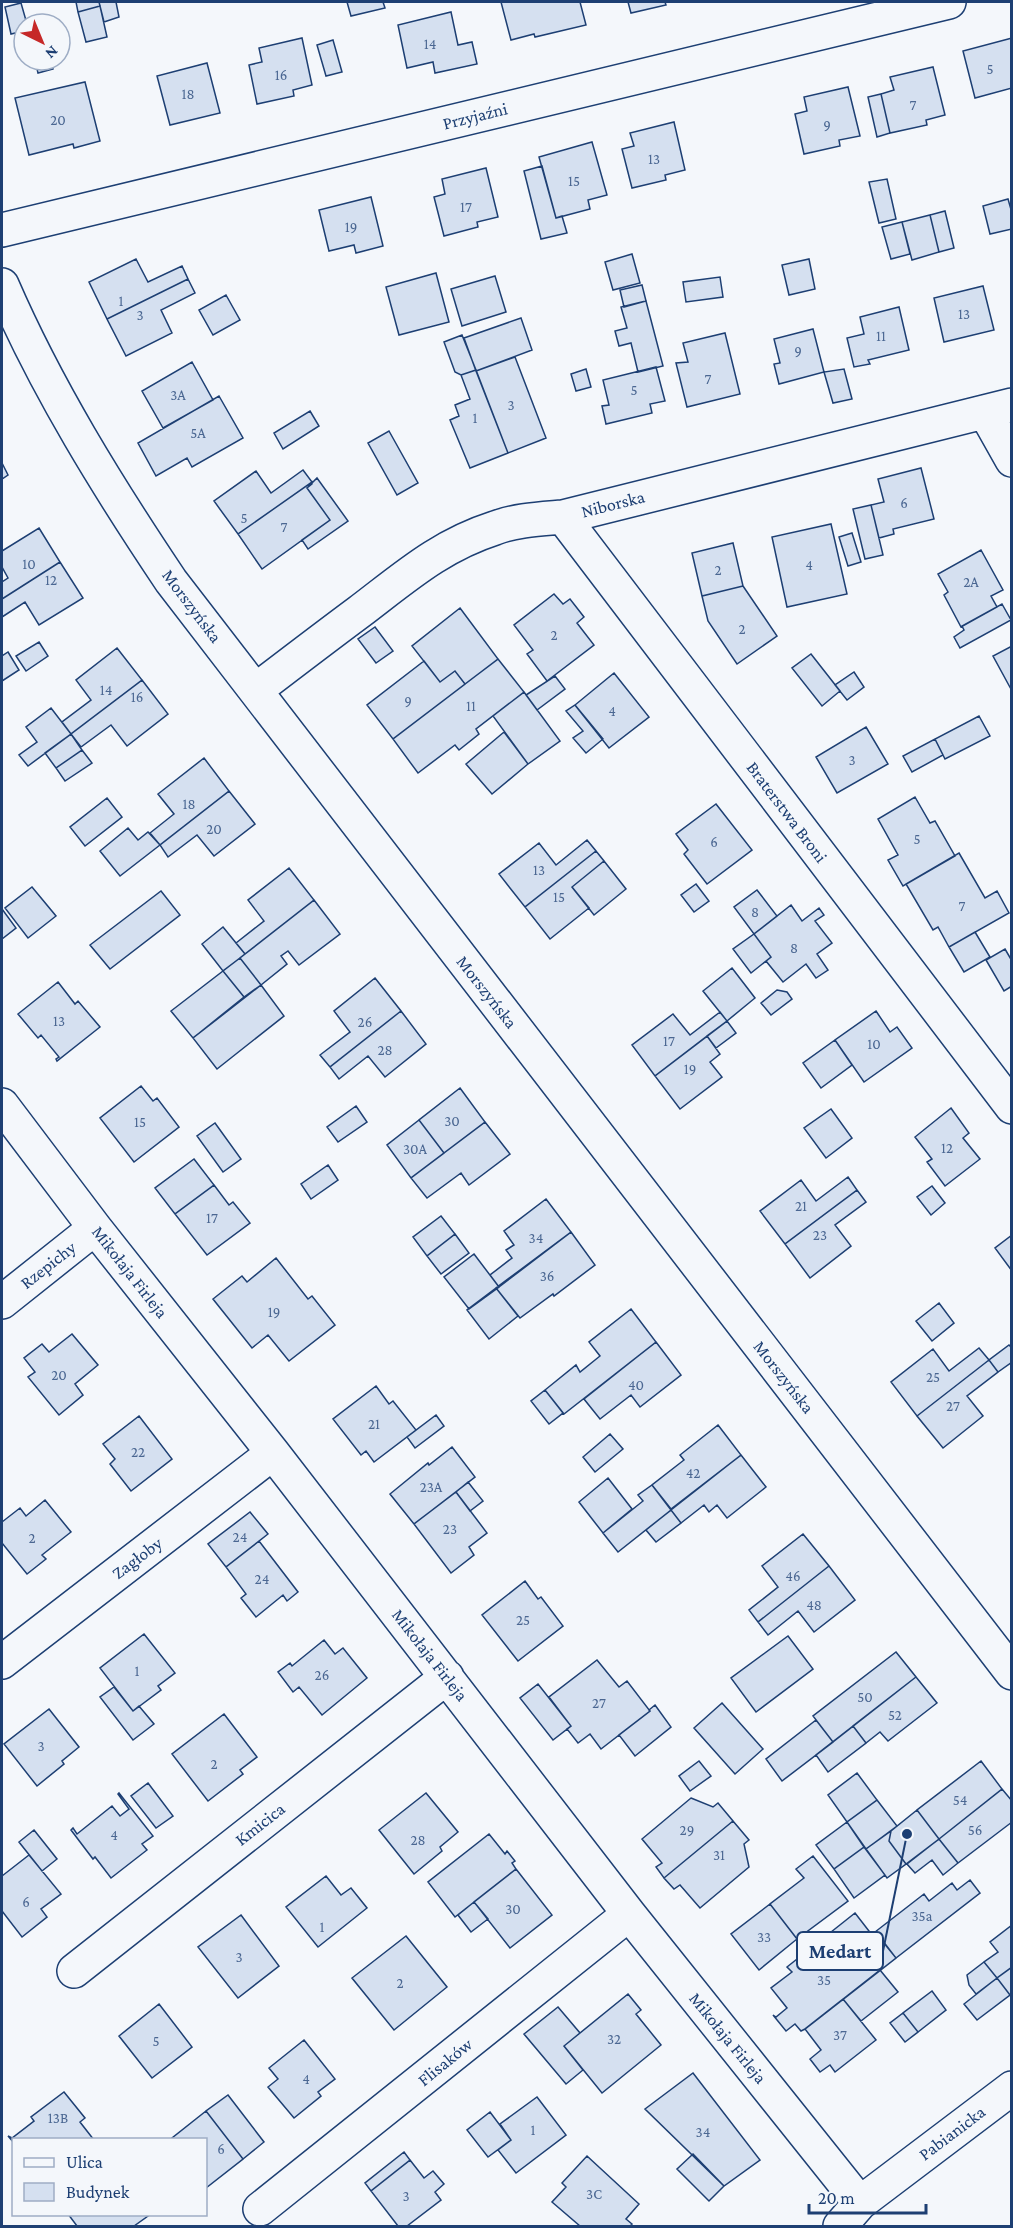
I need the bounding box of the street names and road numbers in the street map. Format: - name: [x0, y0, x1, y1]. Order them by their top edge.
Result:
- street label: Przyjaźni: [441, 98, 510, 135]
- street label: Niborska: [579, 486, 647, 522]
- street label: Morszyńska: [158, 565, 226, 647]
- street label: Braterstwa Broni: [743, 758, 832, 867]
- street label: Morszyńska: [452, 952, 522, 1032]
- street label: Mikołaja Firleja: [87, 1222, 172, 1323]
- street label: Rzepichy: [16, 1237, 80, 1293]
- street label: Morszyńska: [749, 1337, 819, 1417]
- street label: Zagłoby: [108, 1532, 167, 1583]
- street label: Mikołaja Firleja: [387, 1605, 472, 1706]
- street label: Kmicica: [231, 1798, 289, 1850]
- street label: Mikołaja Firleja: [684, 1988, 771, 2088]
- street label: Flisaków: [414, 2034, 477, 2090]
- street label: Pabianicka: [915, 2102, 989, 2164]

